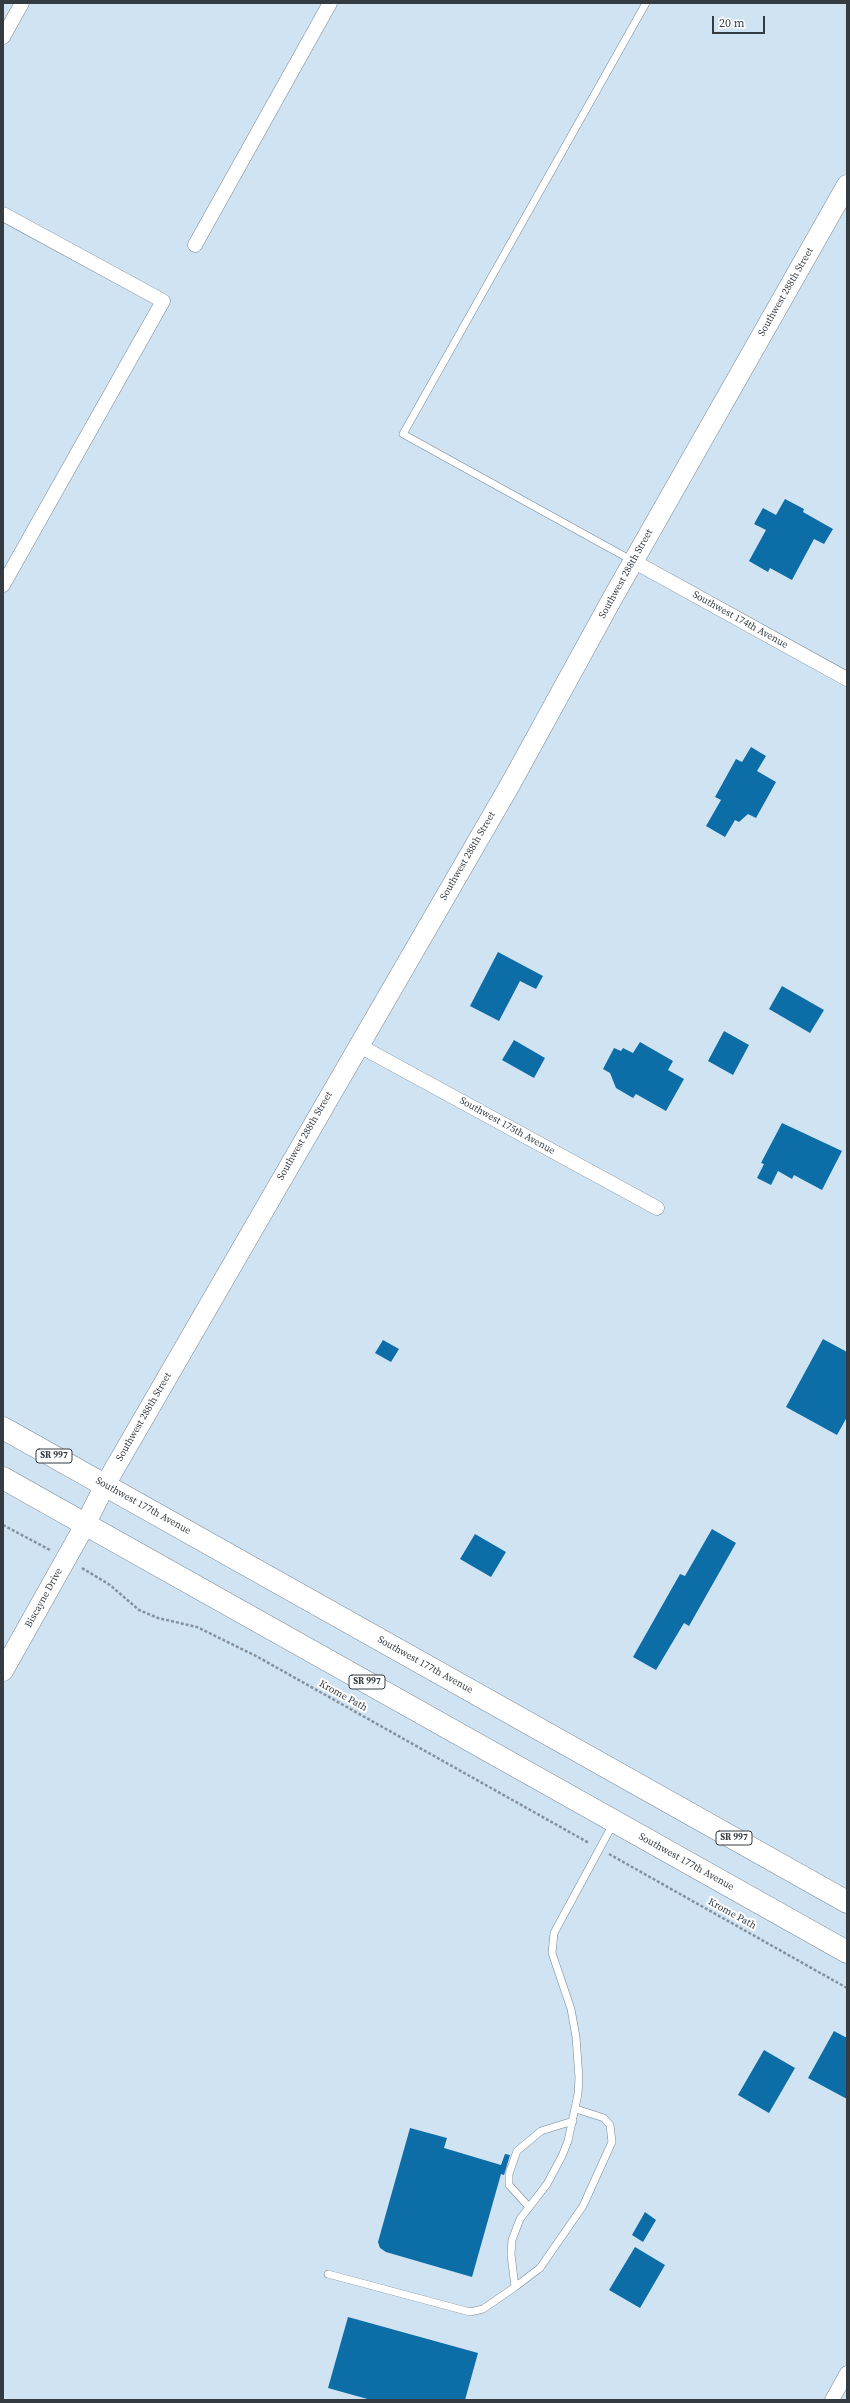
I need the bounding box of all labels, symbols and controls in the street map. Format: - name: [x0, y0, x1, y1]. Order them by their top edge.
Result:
- scale bar: [714, 8, 767, 34]
- text: 20 m: [719, 15, 745, 31]
- street label: Southwest 288th Street: [756, 246, 816, 338]
- street label: Southwest 288th Street: [596, 527, 656, 621]
- street label: Southwest 174th Avenue: [690, 589, 790, 651]
- street label: Southwest 288th Street: [438, 810, 498, 902]
- street label: Southwest 288th Street: [275, 1090, 335, 1182]
- street label: Southwest 175th Avenue: [457, 1095, 557, 1157]
- street label: Southwest 288th Street: [114, 1371, 174, 1463]
- road number: SR 997: [36, 1449, 72, 1463]
- street label: Southwest 177th Avenue: [93, 1475, 193, 1537]
- street label: Biscayne Drive: [23, 1566, 65, 1630]
- street label: Southwest 177th Avenue: [375, 1634, 475, 1696]
- road number: SR 997: [349, 1675, 385, 1689]
- street label: Krome Path: [317, 1678, 369, 1714]
- street label: Southwest 177th Avenue: [636, 1831, 736, 1893]
- road number: SR 997: [716, 1831, 752, 1845]
- street label: Krome Path: [706, 1896, 758, 1932]

